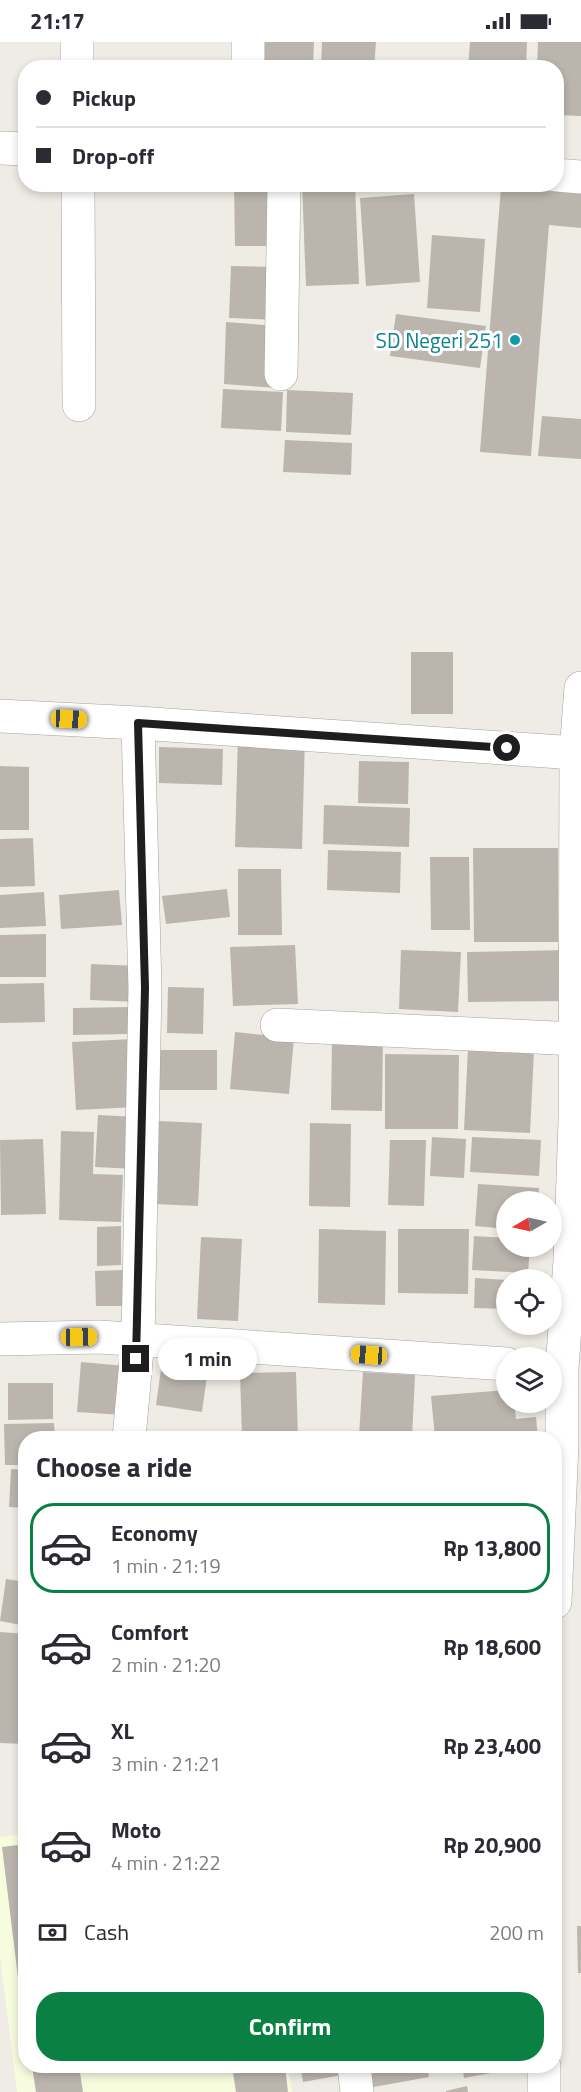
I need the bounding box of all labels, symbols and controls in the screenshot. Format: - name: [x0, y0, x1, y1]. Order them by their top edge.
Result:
- text: 21:17: [30, 4, 85, 38]
- text: Pickup: [72, 81, 136, 115]
- text: Drop-off: [72, 139, 154, 173]
- place label: SD Negeri 251: [376, 324, 503, 356]
- marker: SD Negeri 251: [508, 333, 522, 347]
- car: [51, 709, 87, 729]
- route start: [493, 734, 520, 761]
- north arrow: [496, 1191, 562, 1257]
- map controls: [496, 1191, 562, 1413]
- button: locate: [496, 1269, 562, 1335]
- car: [61, 1328, 97, 1346]
- callout: 1 min: [157, 1338, 256, 1380]
- text: 1 min: [183, 1343, 232, 1374]
- route end: [122, 1345, 149, 1372]
- car: [350, 1345, 388, 1365]
- button: layers: [496, 1347, 562, 1413]
- text: Choose a ride: [36, 1446, 192, 1487]
- text: Economy: [111, 1516, 198, 1550]
- icon: car: [39, 1521, 93, 1575]
- text: Rp 13,800: [443, 1531, 541, 1565]
- text: 1 min · 21:19: [111, 1550, 221, 1581]
- text: Comfort: [111, 1615, 189, 1649]
- icon: car: [39, 1620, 93, 1674]
- text: Rp 18,600: [443, 1630, 541, 1664]
- text: 2 min · 21:20: [111, 1649, 221, 1680]
- text: XL: [111, 1714, 134, 1748]
- icon: car: [39, 1719, 93, 1773]
- text: Rp 23,400: [443, 1729, 541, 1763]
- text: 3 min · 21:21: [111, 1748, 221, 1779]
- text: Moto: [111, 1813, 161, 1847]
- icon: car: [39, 1818, 93, 1872]
- text: Rp 20,900: [443, 1828, 541, 1862]
- text: 4 min · 21:22: [111, 1847, 221, 1878]
- text: Cash: [84, 1915, 129, 1949]
- icon: cash: [36, 1916, 69, 1949]
- text: 200 m: [489, 1917, 544, 1948]
- button: Confirm: [36, 1992, 544, 2061]

